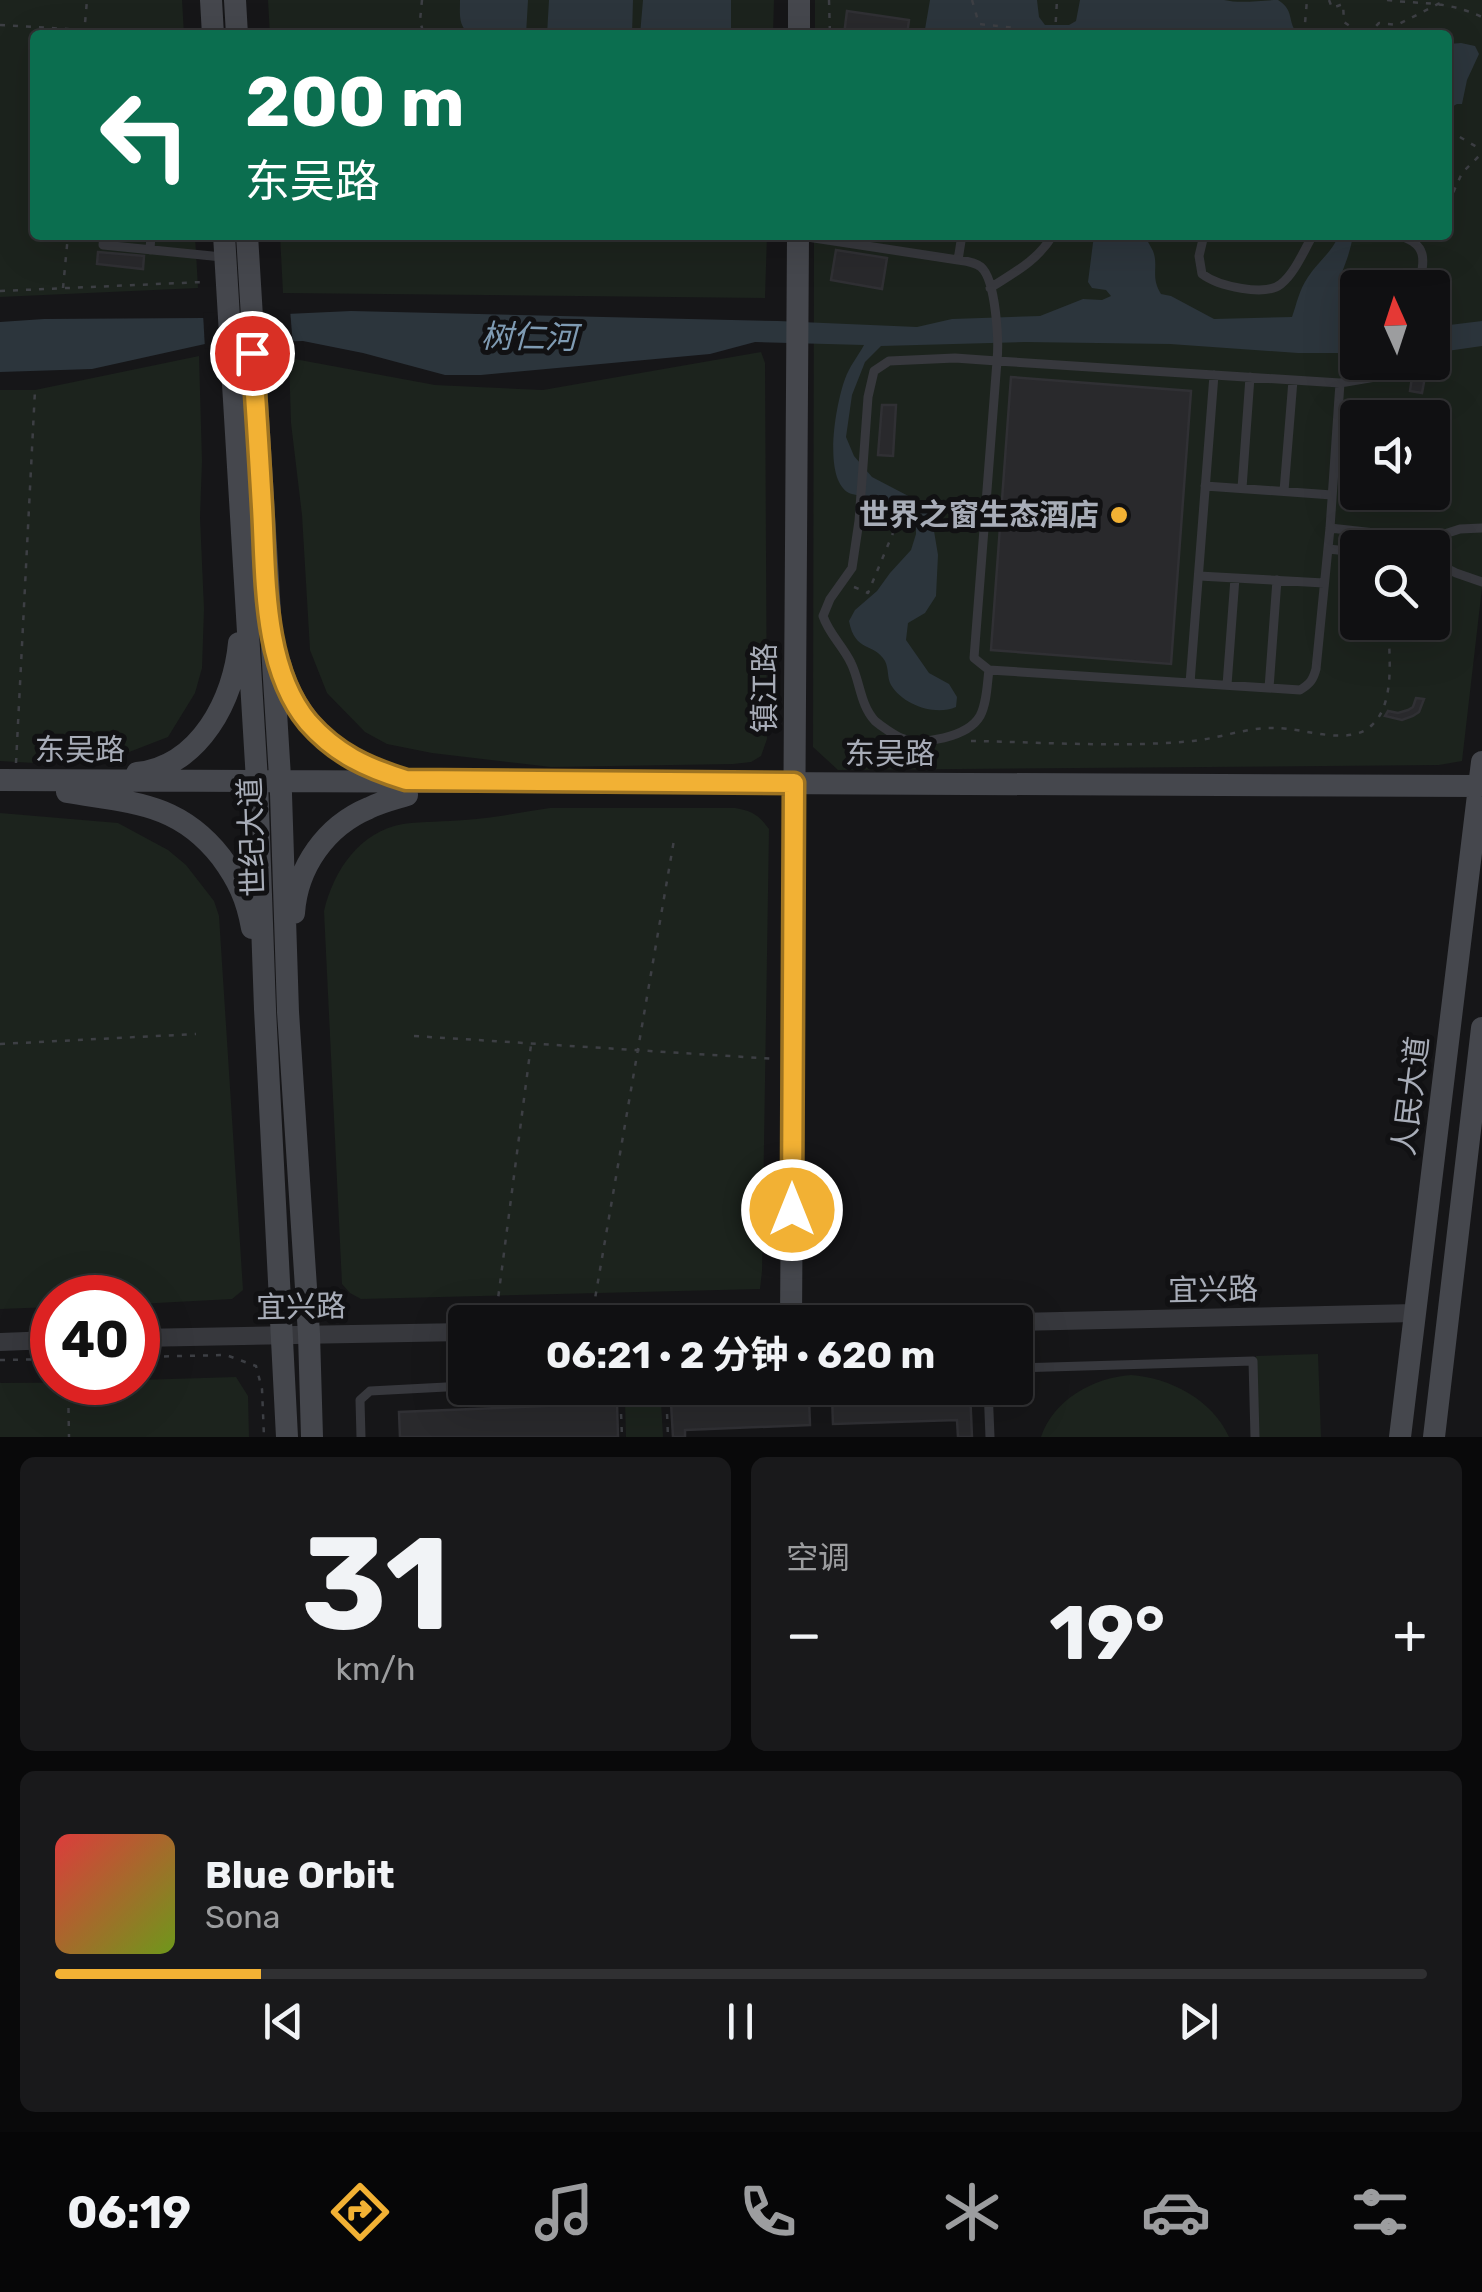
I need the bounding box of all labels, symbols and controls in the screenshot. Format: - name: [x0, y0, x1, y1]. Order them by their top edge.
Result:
- text: 200 m: [245, 61, 465, 144]
- icon: left: [80, 70, 210, 200]
- text: 东吴路: [245, 155, 380, 208]
- north arrow: [1340, 270, 1450, 380]
- map controls: [1340, 270, 1450, 640]
- pin: [210, 311, 295, 396]
- water label: 树仁河: [481, 317, 583, 357]
- icon: arrive: [225, 326, 280, 381]
- button: sound: [1340, 400, 1450, 510]
- place label: 世界之窗生态酒店: [859, 497, 1099, 533]
- marker: 世界之窗生态酒店: [1108, 504, 1130, 526]
- button: search: [1340, 530, 1450, 640]
- street label: 镇江路: [747, 643, 783, 733]
- street label: 东吴路: [35, 732, 125, 768]
- street label: 东吴路: [845, 736, 935, 772]
- street label: 世纪大道: [232, 776, 272, 898]
- street label: 人民大道: [1386, 1034, 1436, 1158]
- position arrow: [740, 1158, 844, 1262]
- street label: 宜兴路: [1168, 1271, 1258, 1309]
- speed limit sign: 40: [30, 1275, 160, 1405]
- street label: 宜兴路: [256, 1288, 346, 1326]
- text: 06:21 · 2 分钟 · 620 m: [546, 1332, 935, 1378]
- text: 31: [301, 1507, 450, 1662]
- text: 空调: [786, 1539, 850, 1577]
- text: 19°: [1049, 1589, 1165, 1678]
- text: −: [786, 1602, 822, 1667]
- text: +: [1393, 1602, 1427, 1667]
- text: km/h: [336, 1650, 415, 1688]
- text: Blue Orbit: [205, 1852, 395, 1898]
- text: Sona: [205, 1898, 280, 1936]
- icon: previous: [256, 1994, 311, 2049]
- icon: pause: [713, 1994, 768, 2049]
- icon: next: [1171, 1994, 1226, 2049]
- icon: directions: [325, 2177, 395, 2247]
- icon: music: [529, 2177, 599, 2247]
- icon: phone: [733, 2177, 803, 2247]
- icon: climate: [937, 2177, 1007, 2247]
- icon: car: [1141, 2177, 1211, 2247]
- icon: filters: [1345, 2177, 1415, 2247]
- text: 06:19: [67, 2186, 191, 2239]

